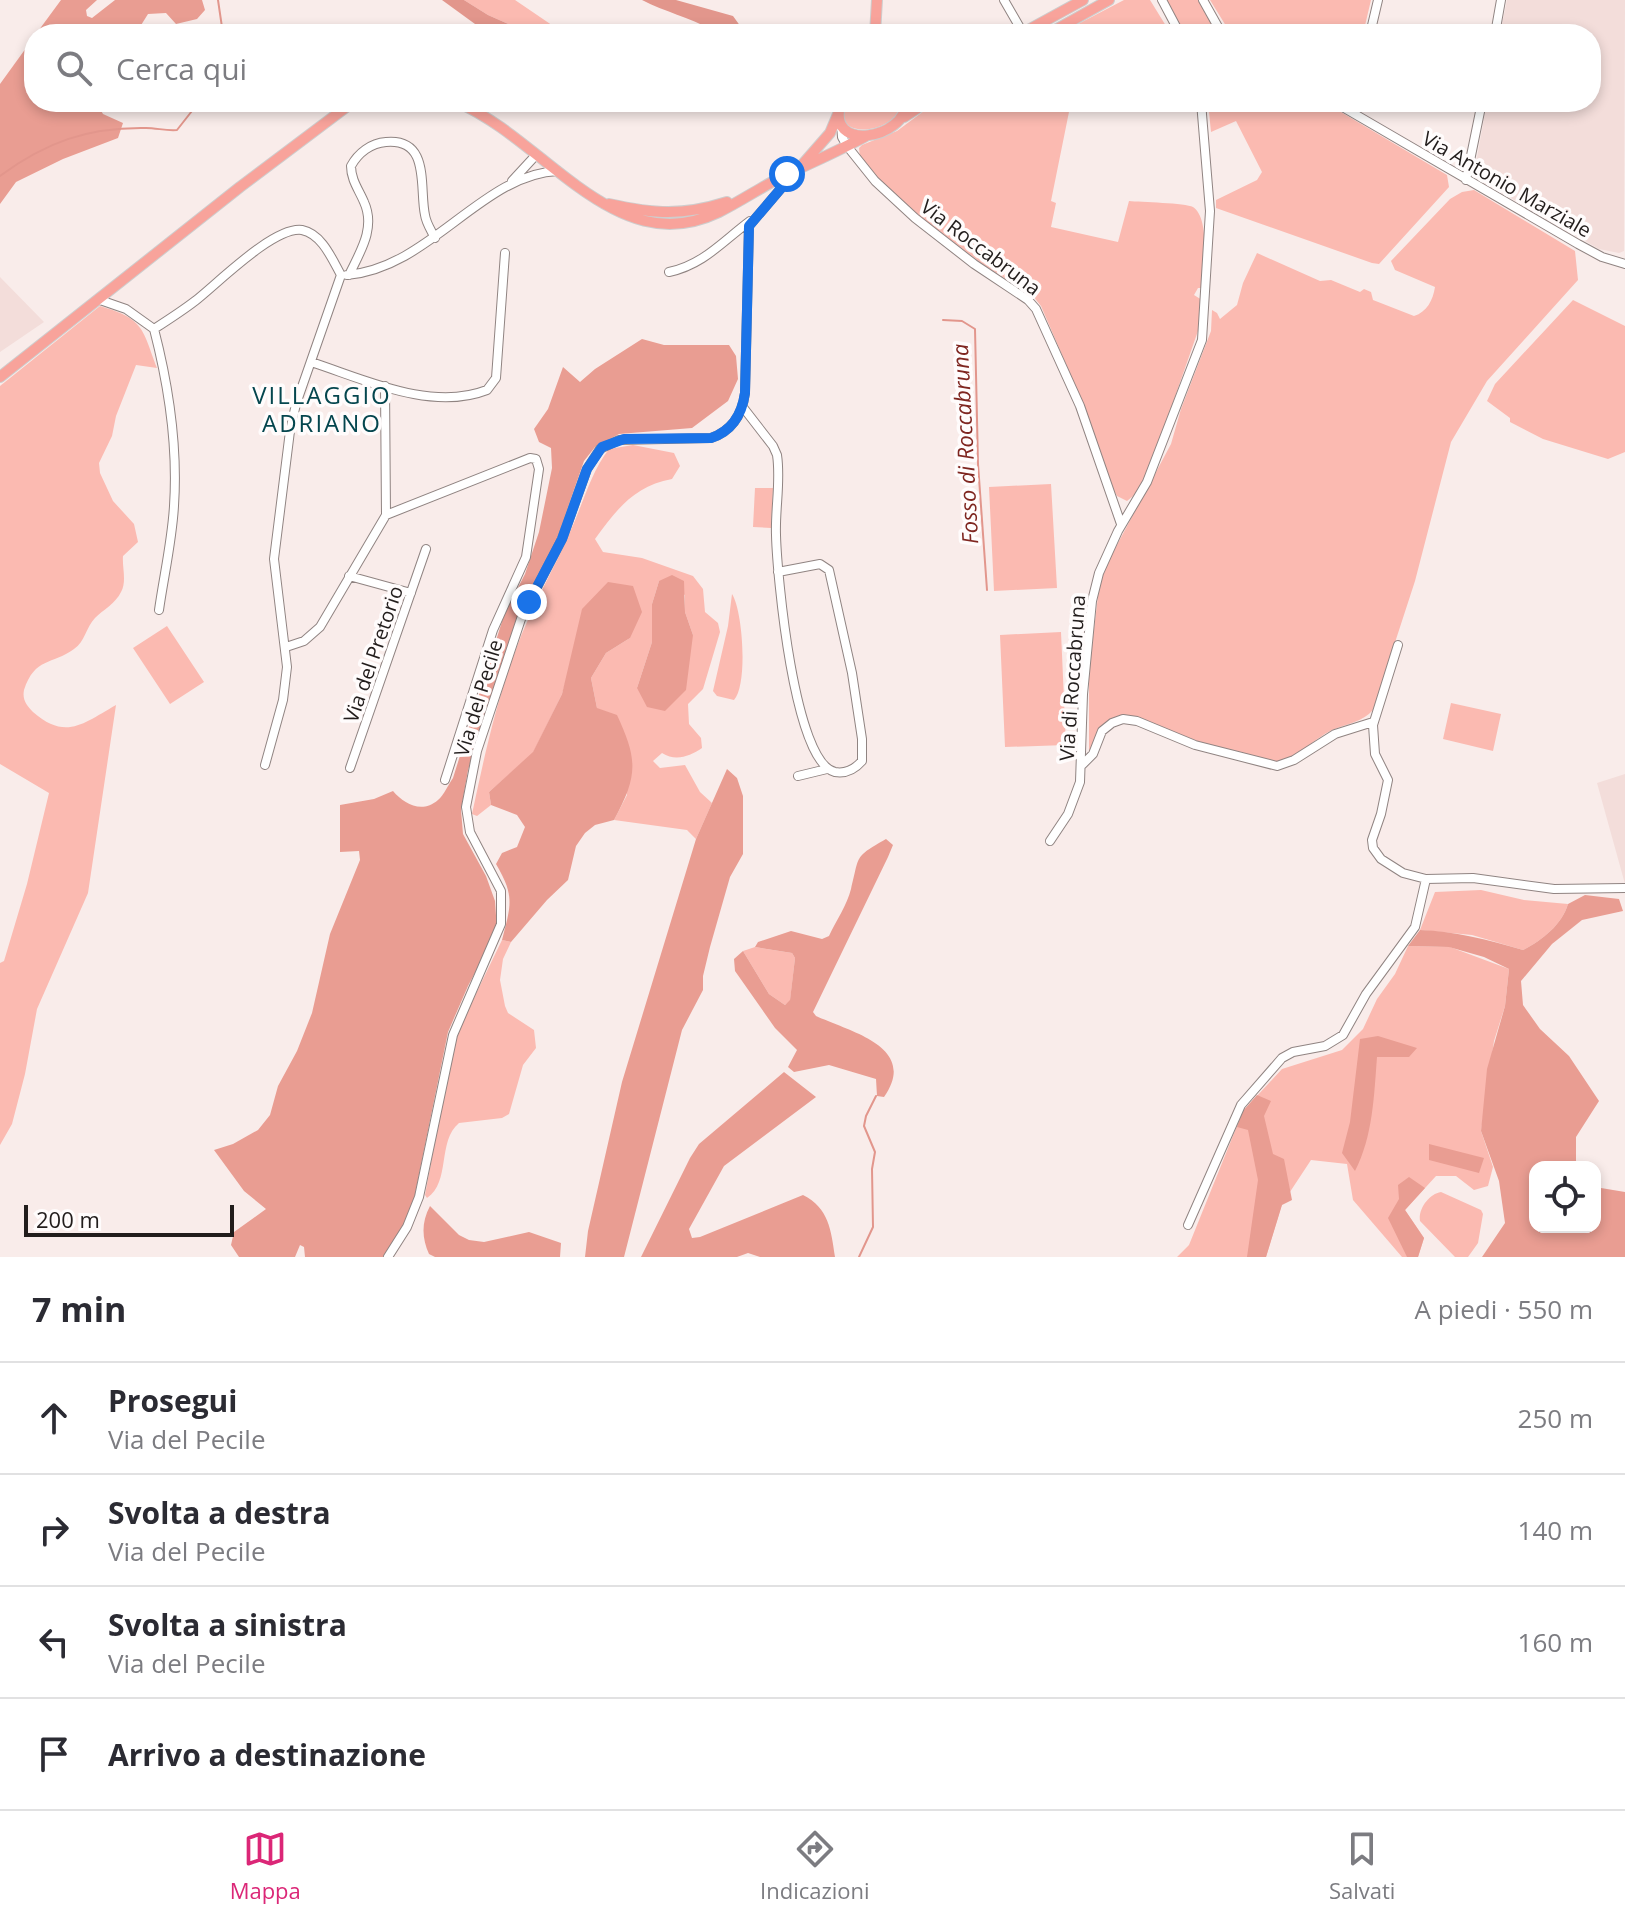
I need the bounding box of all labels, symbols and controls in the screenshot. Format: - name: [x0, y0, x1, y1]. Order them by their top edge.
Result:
- search box: [24, 24, 1601, 112]
- icon: search: [52, 46, 96, 90]
- text: Cerca qui: [116, 48, 247, 89]
- street label: Via Antonio Marziale: [1418, 125, 1596, 243]
- route start: [769, 156, 805, 192]
- street label: Via Roccabruna: [915, 193, 1047, 301]
- water label: Fosso di Roccabruna: [944, 343, 984, 545]
- district label: VILLAGGIO ADRIANO: [252, 378, 392, 439]
- street label: Via del Pretorio: [337, 582, 409, 726]
- route end: [511, 584, 547, 620]
- street label: Via di Roccabruna: [1053, 594, 1091, 762]
- street label: Via del Pecile: [447, 636, 509, 760]
- map controls: [1529, 1161, 1601, 1233]
- button: locate: [1529, 1161, 1601, 1233]
- scale bar: [24, 1201, 234, 1237]
- text: 200 m: [36, 1204, 100, 1234]
- text: 7 min: [32, 1286, 126, 1332]
- text: A piedi · 550 m: [1415, 1291, 1593, 1327]
- text: Prosegui: [108, 1380, 238, 1421]
- icon: ahead: [32, 1396, 76, 1440]
- text: 250 m: [1518, 1400, 1593, 1436]
- text: Via del Pecile: [108, 1421, 266, 1457]
- text: Svolta a destra: [108, 1492, 331, 1533]
- icon: right: [32, 1508, 76, 1552]
- text: 140 m: [1518, 1512, 1593, 1548]
- text: Via del Pecile: [108, 1533, 266, 1569]
- text: Svolta a sinistra: [108, 1604, 347, 1645]
- icon: left: [32, 1620, 76, 1664]
- text: 160 m: [1518, 1624, 1593, 1660]
- text: Via del Pecile: [108, 1645, 266, 1681]
- icon: arrive: [32, 1732, 76, 1776]
- text: Arrivo a destinazione: [108, 1734, 426, 1775]
- tab: Mappa: [230, 1827, 301, 1905]
- tab: Indicazioni: [760, 1827, 870, 1905]
- tab: Salvati: [1329, 1827, 1395, 1905]

